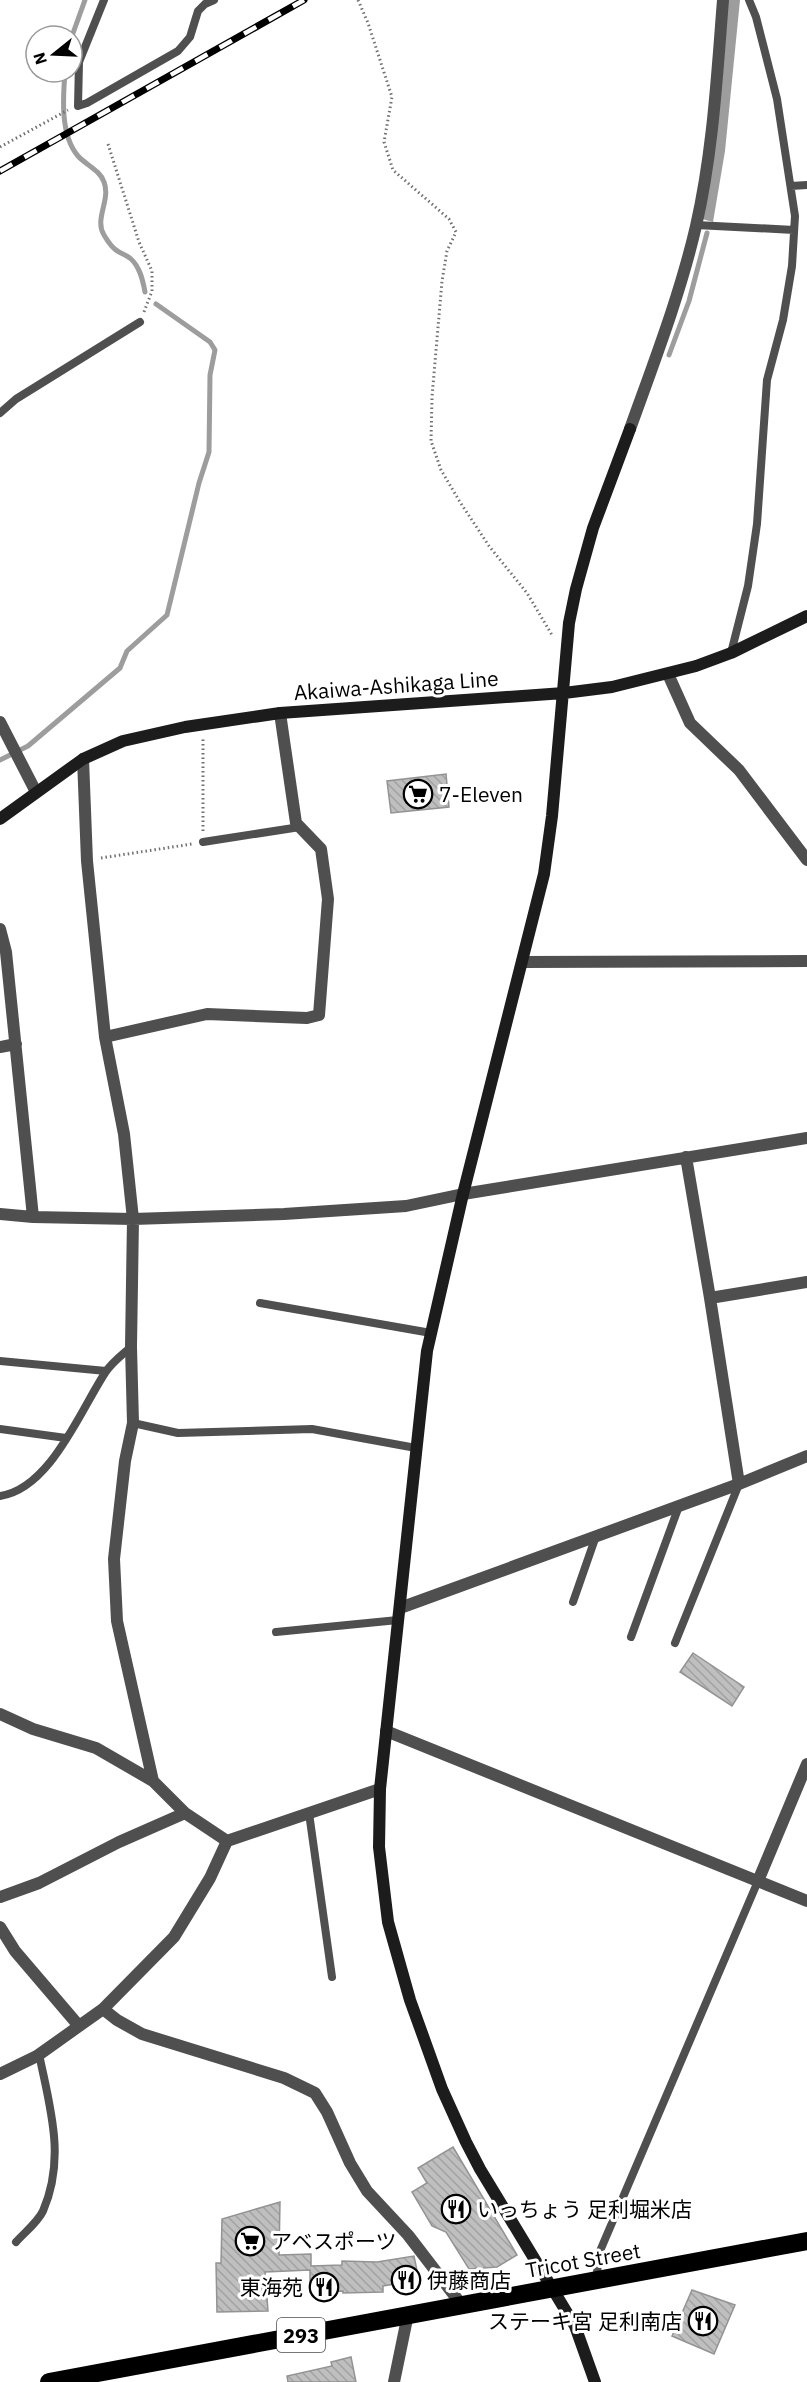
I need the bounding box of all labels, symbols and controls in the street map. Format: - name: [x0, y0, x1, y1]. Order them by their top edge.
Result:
- north arrow: [24, 24, 84, 84]
- text: N: [28, 50, 51, 67]
- street label: Akaiwa-Ashikaga Line: [293, 664, 499, 706]
- supermarket icon: 7-Eleven: [402, 778, 434, 810]
- place label: 7-Eleven: [439, 780, 523, 808]
- restaurant icon: いっちょう 足利堀米店: [440, 2193, 472, 2225]
- place label: いっちょう 足利堀米店: [477, 2195, 692, 2223]
- supermarket icon: アベスポーツ: [234, 2225, 266, 2257]
- place label: アベスポーツ: [271, 2227, 397, 2255]
- street label: Tricot Street: [523, 2236, 643, 2284]
- restaurant icon: 伊藤商店: [390, 2264, 422, 2296]
- place label: 伊藤商店: [427, 2266, 511, 2294]
- restaurant icon: 東海苑: [308, 2271, 340, 2303]
- place label: 東海苑: [240, 2273, 303, 2301]
- restaurant icon: ステーキ宮 足利南店: [687, 2305, 719, 2337]
- place label: ステーキ宮 足利南店: [488, 2307, 682, 2335]
- road number: 293: [277, 2318, 325, 2352]

